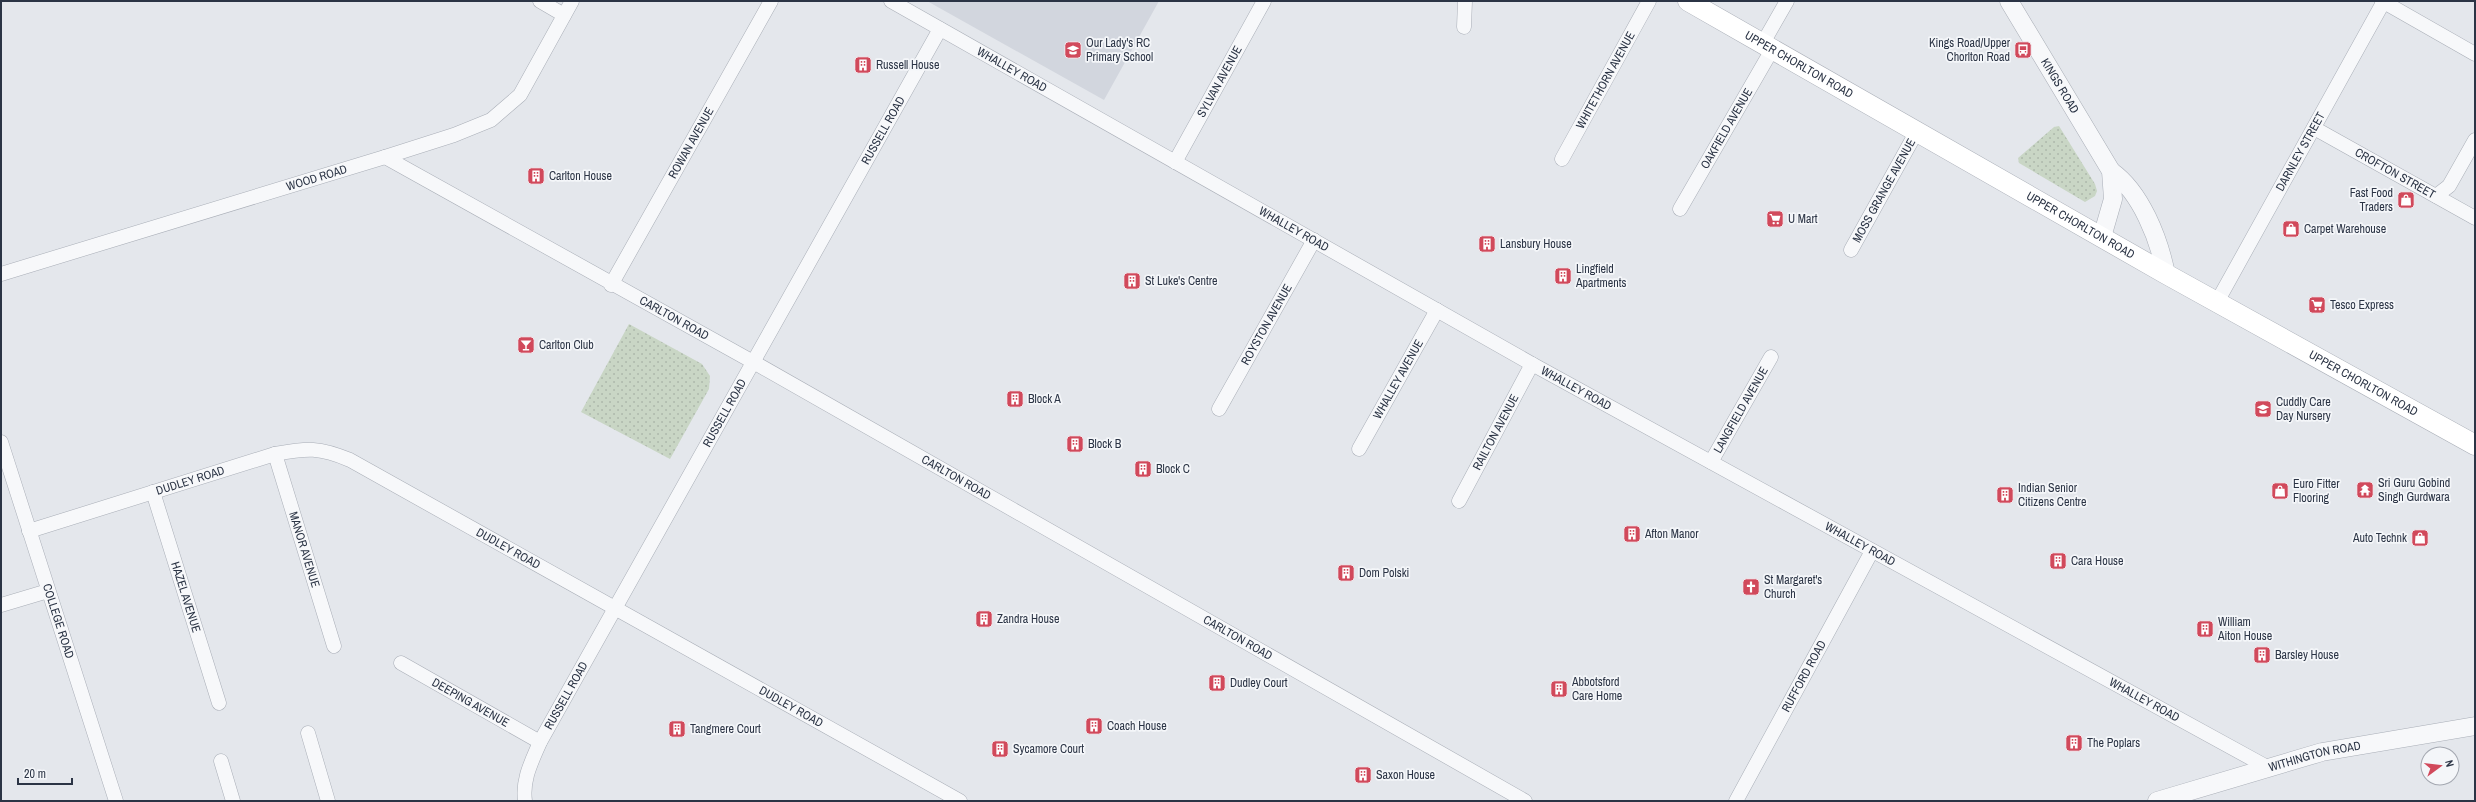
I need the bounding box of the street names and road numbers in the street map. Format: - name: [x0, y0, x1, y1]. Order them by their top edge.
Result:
- street label: UPPER CHORLTON ROAD: [1742, 27, 1856, 102]
- street label: WHITETHORN AVENUE: [1572, 29, 1639, 132]
- street label: WHALLEY ROAD: [974, 43, 1050, 96]
- street label: SYLVAN AVENUE: [1193, 43, 1246, 120]
- street label: KINGS ROAD: [2037, 55, 2083, 117]
- street label: OAKFIELD AVENUE: [1697, 85, 1756, 172]
- street label: RUSSELL ROAD: [858, 93, 909, 167]
- street label: ROWAN AVENUE: [665, 104, 717, 182]
- street label: DARNLEY STREET: [2272, 109, 2329, 194]
- street label: MOSS GRANGE AVENUE: [1849, 136, 1919, 245]
- street label: CROFTON STREET: [2352, 144, 2438, 202]
- street label: WOOD ROAD: [284, 161, 349, 195]
- street label: UPPER CHORLTON ROAD: [2023, 188, 2138, 262]
- street label: WHALLEY ROAD: [1256, 203, 1332, 255]
- street label: ROYSTON AVENUE: [1237, 281, 1296, 368]
- street label: CARLTON ROAD: [636, 292, 712, 344]
- street label: WHALLEY AVENUE: [1369, 337, 1427, 422]
- street label: UPPER CHORLTON ROAD: [2306, 347, 2421, 420]
- street label: WHALLEY ROAD: [1538, 362, 1614, 414]
- street label: LANGFIELD AVENUE: [1710, 364, 1772, 456]
- street label: RUSSELL ROAD: [699, 376, 750, 450]
- street label: RAILTON AVENUE: [1469, 391, 1522, 473]
- street label: CARLTON ROAD: [919, 451, 994, 504]
- street label: DUDLEY ROAD: [154, 462, 227, 499]
- street label: MANOR AVENUE: [285, 510, 324, 590]
- street label: WHALLEY ROAD: [1822, 518, 1898, 570]
- street label: DUDLEY ROAD: [473, 524, 543, 573]
- street label: HAZEL AVENUE: [167, 560, 204, 634]
- street label: COLLEGE ROAD: [39, 582, 78, 661]
- street label: CARLTON ROAD: [1200, 612, 1275, 664]
- street label: RUFFORD ROAD: [1778, 638, 1830, 715]
- street label: RUSSELL ROAD: [541, 659, 592, 732]
- street label: DEEPING AVENUE: [429, 674, 512, 731]
- street label: WHALLEY ROAD: [2106, 674, 2182, 726]
- street label: DUDLEY ROAD: [756, 682, 826, 731]
- street label: WITHINGTON ROAD: [2267, 738, 2362, 775]

